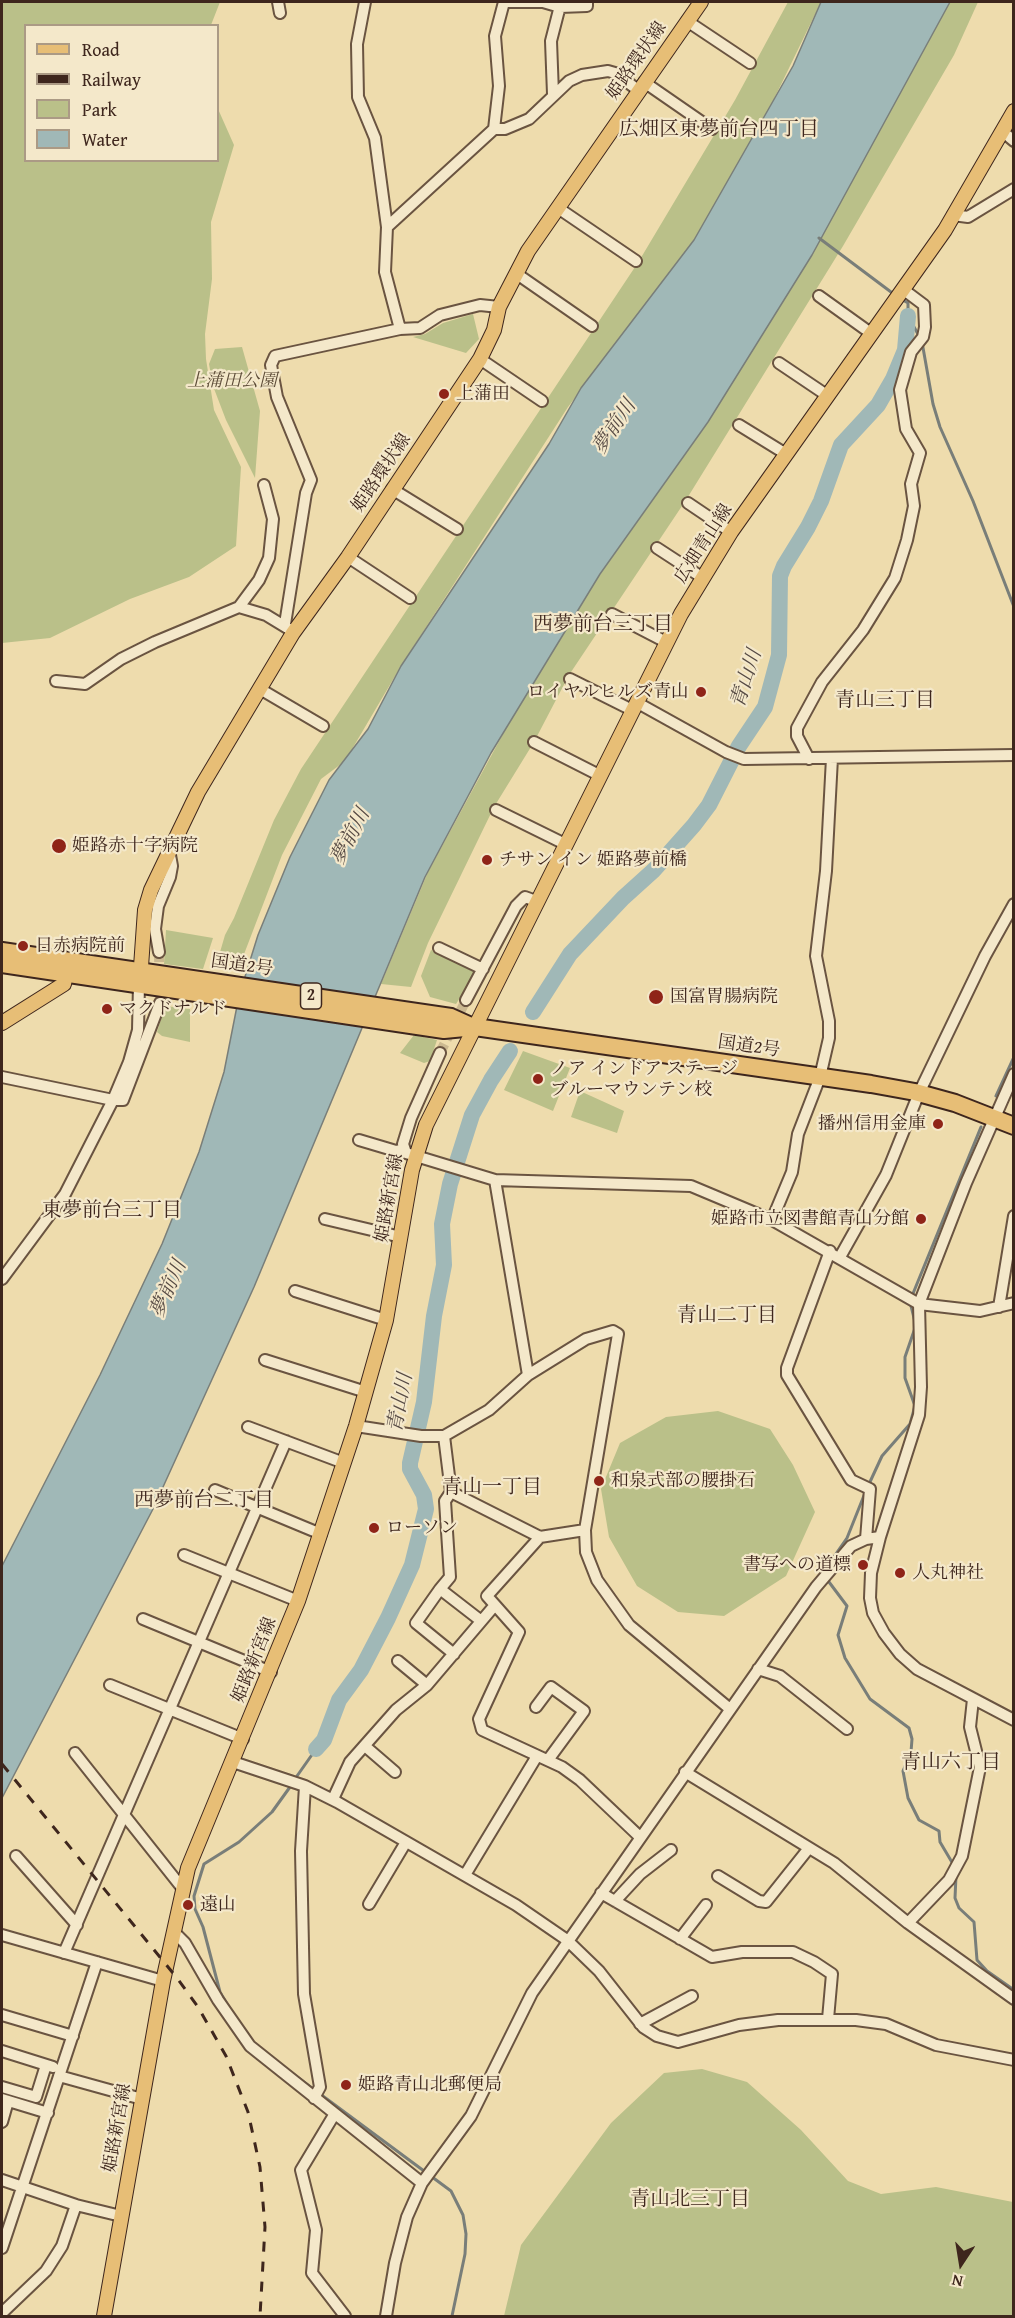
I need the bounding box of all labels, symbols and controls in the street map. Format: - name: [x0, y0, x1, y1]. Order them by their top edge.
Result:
- street label: 姫路環状線: [602, 18, 672, 104]
- legend: [24, 24, 219, 162]
- text: Road: [82, 36, 120, 63]
- text: Railway: [82, 66, 141, 93]
- text: Park: [82, 96, 117, 123]
- district label: 広畑区東夢前台四丁目: [619, 118, 819, 142]
- text: Water: [82, 126, 127, 153]
- park label: 上蒲田公園: [187, 370, 277, 392]
- place label: 上蒲田: [456, 383, 510, 405]
- marker: 上蒲田: [437, 387, 451, 401]
- water label: 夢前川: [588, 395, 642, 459]
- street label: 姫路環状線: [348, 430, 416, 516]
- street label: 広畑青山線: [670, 500, 738, 588]
- district label: 西夢前台三丁目: [533, 613, 673, 637]
- water label: 青山川: [726, 647, 768, 711]
- place label: ロイヤルヒルズ青山: [527, 681, 689, 703]
- marker: ロイヤルヒルズ青山: [694, 685, 708, 699]
- district label: 青山三丁目: [835, 689, 935, 713]
- water label: 夢前川: [326, 805, 376, 869]
- place label: 姫路赤十字病院: [72, 835, 198, 857]
- marker: 姫路赤十字病院: [50, 837, 68, 855]
- place label: チサン イン 姫路夢前橋: [499, 849, 687, 871]
- marker: チサン イン 姫路夢前橋: [480, 853, 494, 867]
- place label: 日赤病院前: [35, 935, 125, 957]
- marker: 日赤病院前: [16, 939, 30, 953]
- street label: 国道2号: [209, 951, 275, 981]
- road number: 2: [300, 983, 322, 1009]
- place label: 国富胃腸病院: [670, 986, 778, 1008]
- marker: 国富胃腸病院: [647, 988, 665, 1006]
- place label: マクドナルド: [119, 998, 227, 1020]
- marker: マクドナルド: [100, 1002, 114, 1016]
- street label: 国道2号: [716, 1032, 782, 1062]
- place label: ノア インドア ステージ ブルーマウンテン校: [550, 1058, 738, 1100]
- marker: ノア インドア ステージ ブルーマウンテン校: [531, 1072, 545, 1086]
- place label: 播州信用金庫: [818, 1113, 926, 1135]
- marker: 播州信用金庫: [931, 1117, 945, 1131]
- street label: 姫路新宮線: [372, 1152, 408, 1244]
- district label: 東夢前台三丁目: [42, 1199, 182, 1223]
- place label: 姫路市立図書館青山分館: [711, 1208, 909, 1230]
- marker: 姫路市立図書館青山分館: [914, 1212, 928, 1226]
- water label: 夢前川: [146, 1257, 192, 1321]
- district label: 青山二丁目: [677, 1304, 777, 1328]
- water label: 青山川: [383, 1371, 419, 1435]
- place label: 和泉式部の腰掛石: [611, 1470, 755, 1492]
- marker: 和泉式部の腰掛石: [592, 1474, 606, 1488]
- district label: 青山一丁目: [442, 1476, 542, 1500]
- district label: 西夢前台二丁目: [134, 1489, 274, 1513]
- place label: ローソン: [386, 1517, 458, 1539]
- marker: ローソン: [367, 1521, 381, 1535]
- place label: 書写への道標: [743, 1554, 851, 1576]
- marker: 書写への道標: [856, 1558, 870, 1572]
- place label: 人丸神社: [912, 1562, 984, 1584]
- marker: 人丸神社: [893, 1566, 907, 1580]
- street label: 姫路新宮線: [228, 1614, 282, 1706]
- district label: 青山六丁目: [901, 1751, 1001, 1775]
- place label: 遠山: [200, 1894, 236, 1916]
- marker: 遠山: [181, 1898, 195, 1912]
- place label: 姫路青山北郵便局: [358, 2074, 502, 2096]
- marker: 姫路青山北郵便局: [339, 2078, 353, 2092]
- street label: 姫路新宮線: [100, 2082, 136, 2174]
- district label: 青山北三丁目: [630, 2188, 750, 2212]
- north arrow: [931, 2234, 991, 2294]
- text: N: [950, 2269, 965, 2294]

